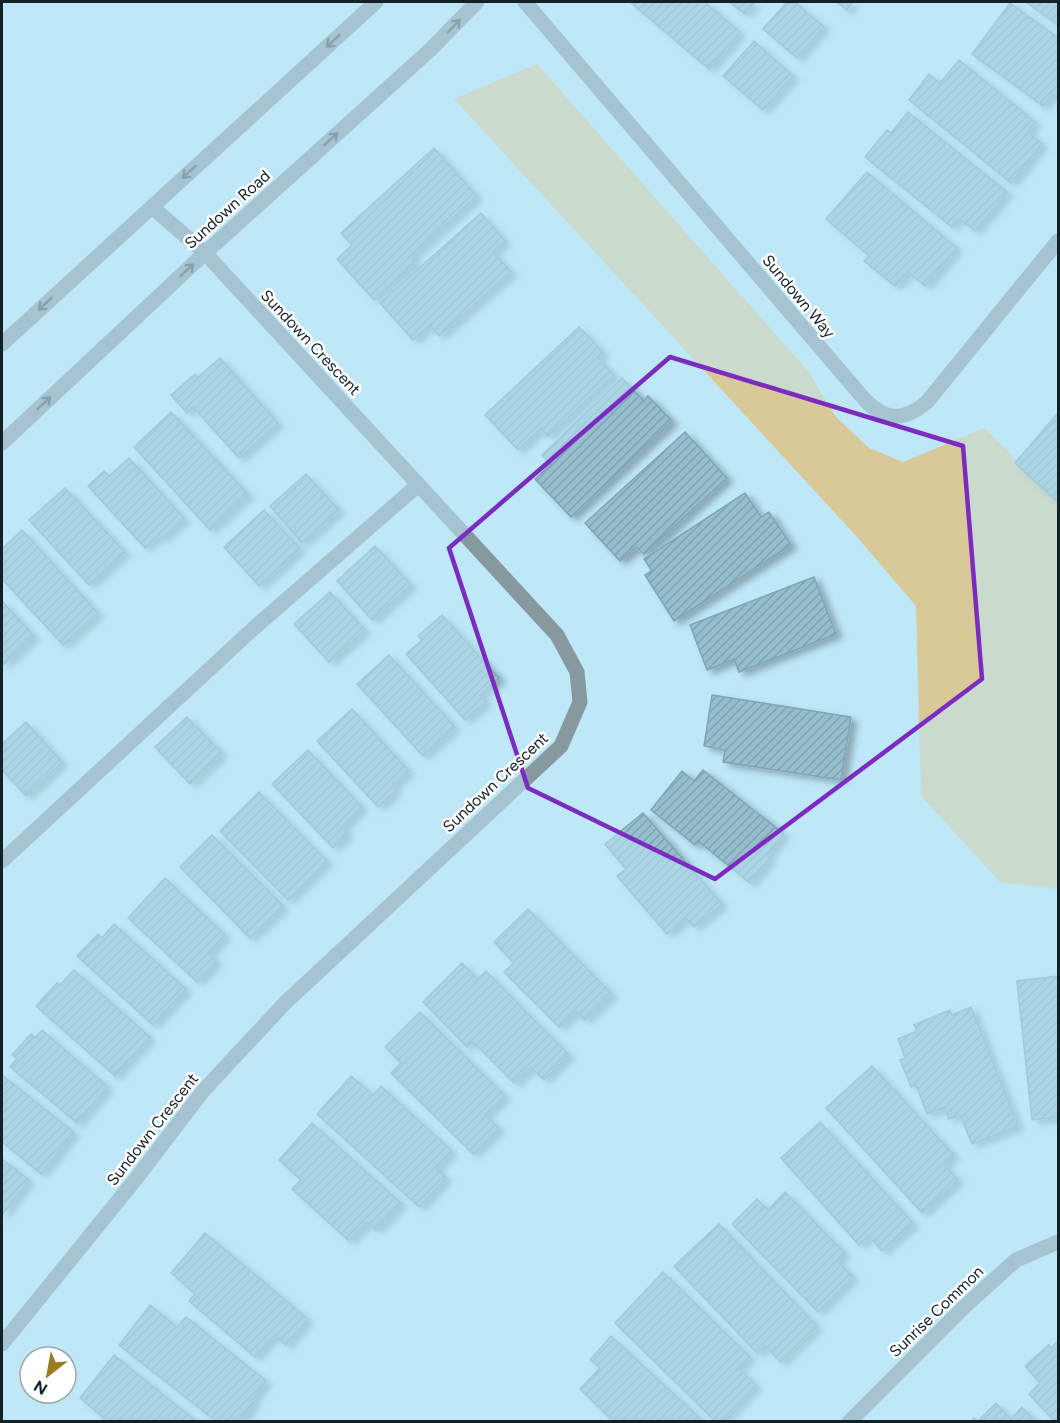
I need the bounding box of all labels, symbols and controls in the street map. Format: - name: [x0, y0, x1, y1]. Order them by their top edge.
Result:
- one-way arrow: [446, 18, 461, 33]
- one-way arrow: [326, 34, 341, 48]
- one-way arrow: [323, 132, 338, 146]
- one-way arrow: [182, 165, 197, 180]
- street label: Sundown Road: [181, 166, 274, 253]
- street label: Sundown Way: [758, 251, 839, 342]
- one-way arrow: [179, 263, 194, 277]
- street label: Sundown Crescent: [257, 286, 364, 399]
- one-way arrow: [38, 297, 53, 311]
- one-way arrow: [37, 396, 52, 410]
- street label: Sundown Crescent: [439, 729, 552, 836]
- street label: Sundown Crescent: [103, 1069, 202, 1189]
- street label: Sunrise Common: [885, 1262, 987, 1361]
- north arrow: [18, 1345, 78, 1405]
- text: N: [30, 1376, 51, 1399]

